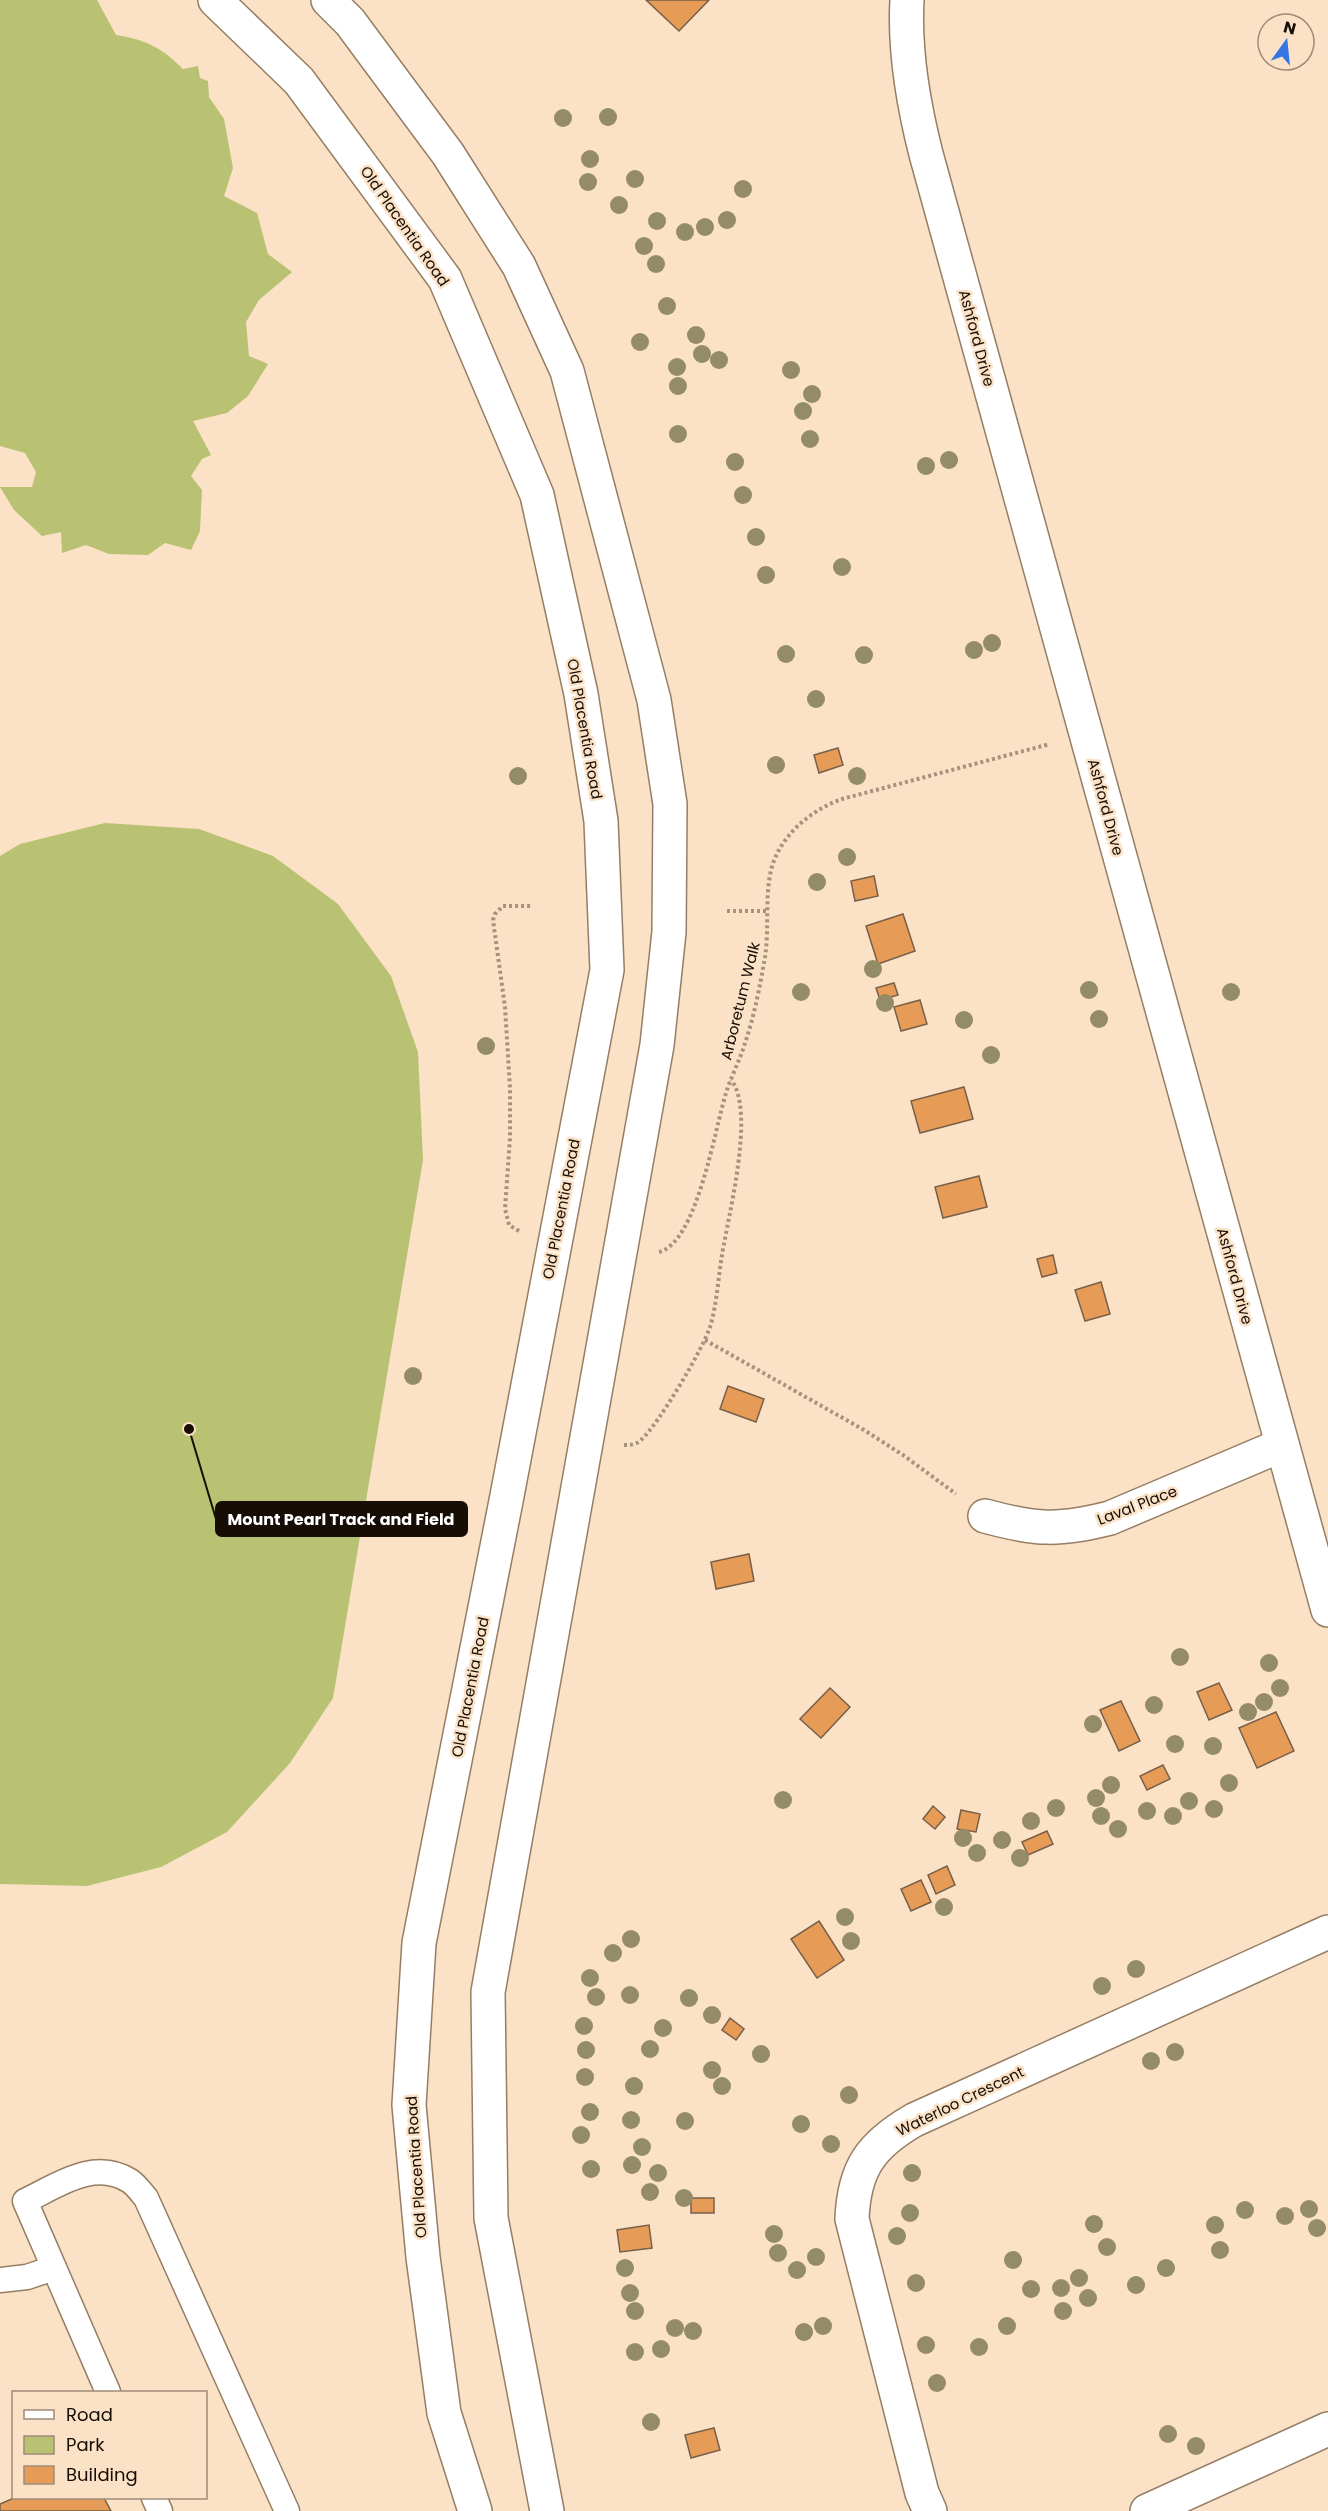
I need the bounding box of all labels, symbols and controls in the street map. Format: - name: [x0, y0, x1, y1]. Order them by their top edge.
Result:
- north arrow: [1256, 12, 1316, 72]
- text: N: [1281, 15, 1299, 41]
- street label: Old Placentia Road: [356, 162, 454, 290]
- street label: Ashford Drive: [954, 287, 1000, 389]
- street label: Old Placentia Road: [562, 657, 608, 801]
- street label: Ashford Drive: [1083, 756, 1129, 858]
- street label: Arboretum Walk: [715, 939, 765, 1062]
- street label: Old Placentia Road: [537, 1137, 585, 1281]
- street label: Ashford Drive: [1212, 1225, 1258, 1327]
- street label: Laval Place: [1094, 1480, 1180, 1530]
- callout: Mount Pearl Track and Field: [216, 1502, 467, 1536]
- text: Mount Pearl Track and Field: [228, 1508, 454, 1531]
- street label: Old Placentia Road: [446, 1615, 494, 1759]
- street label: Waterloo Crescent: [893, 2061, 1027, 2141]
- street label: Old Placentia Road: [401, 2095, 431, 2239]
- legend: [12, 2391, 207, 2499]
- text: Road: [66, 2402, 113, 2427]
- text: Park: [66, 2432, 105, 2457]
- text: Building: [66, 2462, 138, 2487]

